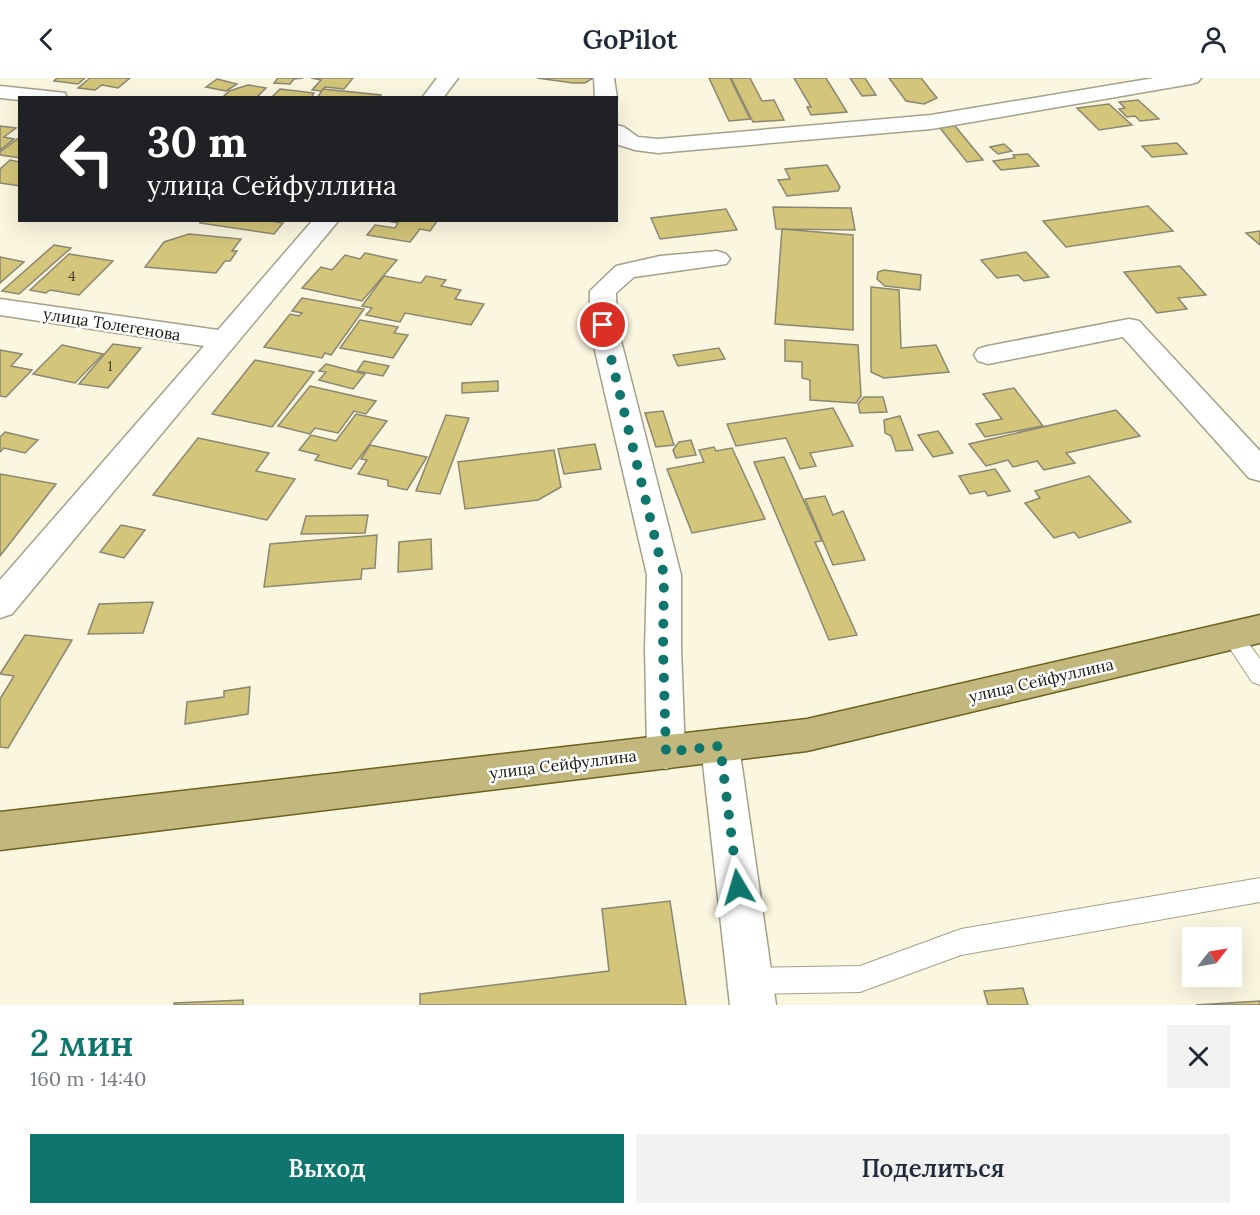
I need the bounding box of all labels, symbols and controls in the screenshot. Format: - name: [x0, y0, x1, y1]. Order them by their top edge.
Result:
- text: GoPilot: [583, 22, 678, 56]
- icon: back: [30, 23, 63, 56]
- icon: person: [1197, 23, 1230, 56]
- text: 30 m: [147, 115, 247, 169]
- icon: left: [48, 120, 126, 198]
- text: улица Сейфуллина: [147, 168, 397, 202]
- house number: 4: [68, 267, 76, 285]
- pin: [577, 299, 628, 350]
- street label: улица Толегенова: [42, 303, 182, 345]
- icon: arrive: [586, 308, 619, 341]
- house number: 1: [107, 357, 113, 375]
- street label: улица Сейфуллина: [967, 654, 1115, 706]
- street label: улица Сейфуллина: [488, 745, 638, 783]
- position arrow: [706, 855, 770, 919]
- north arrow: [1182, 927, 1242, 987]
- map controls: [1182, 927, 1242, 987]
- text: 2 мин: [30, 1020, 134, 1066]
- button: close: [1167, 1025, 1230, 1088]
- text: 160 m · 14:40: [30, 1066, 146, 1091]
- button: Выход: [30, 1134, 624, 1203]
- button: Поделиться: [636, 1134, 1230, 1203]

